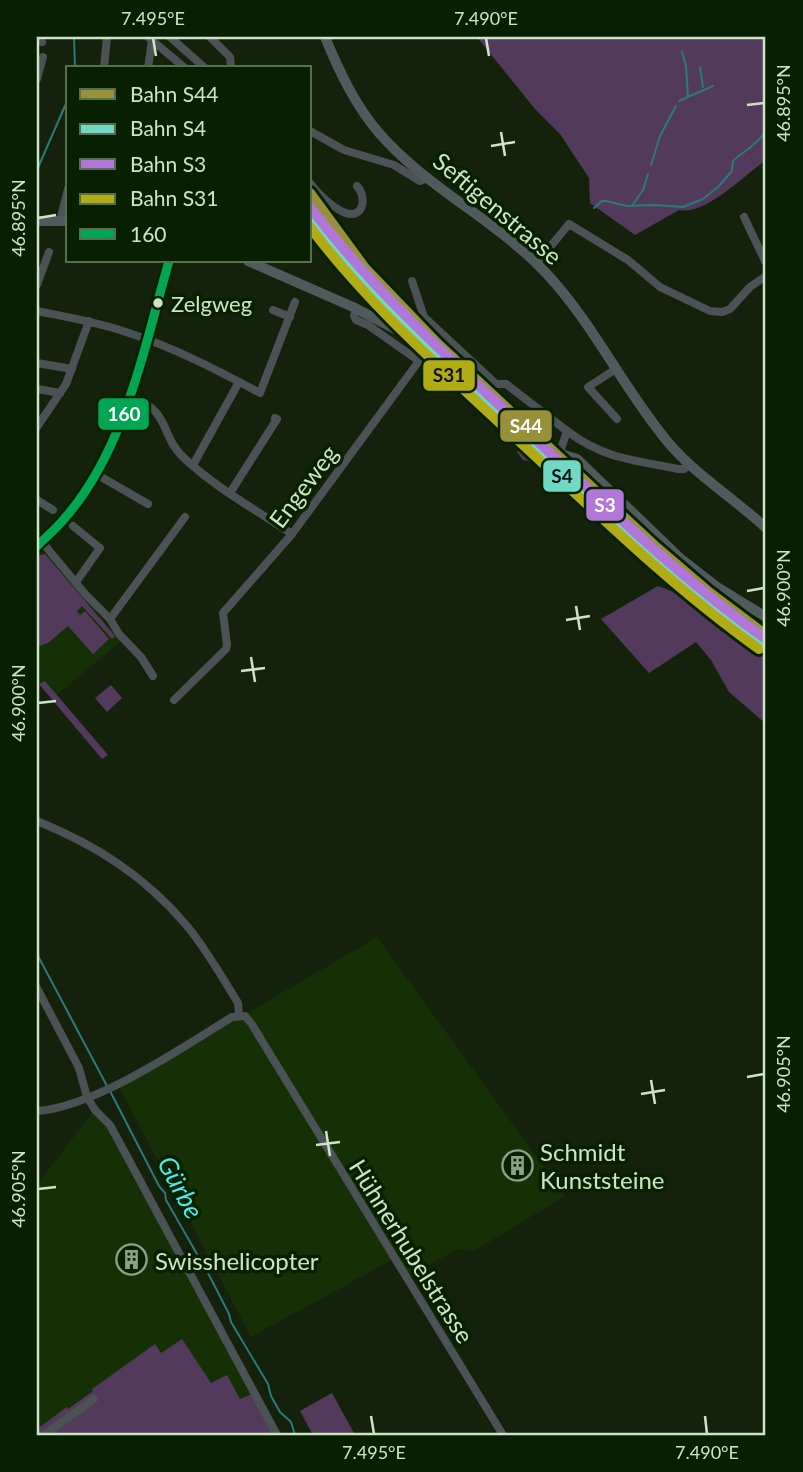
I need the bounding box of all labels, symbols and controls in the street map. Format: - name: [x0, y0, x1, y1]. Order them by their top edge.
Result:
- text: 7.495°E: [121, 7, 185, 29]
- text: 7.490°E: [454, 7, 518, 29]
- text: 46.895°N: [772, 64, 794, 142]
- legend: [66, 66, 312, 262]
- text: Bahn S44: [130, 81, 218, 106]
- text: Bahn S4: [130, 115, 206, 140]
- street label: Seftigenstrasse: [428, 146, 568, 270]
- text: Bahn S3: [130, 151, 206, 176]
- text: 46.895°N: [7, 179, 29, 257]
- text: Bahn S31: [130, 185, 218, 210]
- text: 160: [130, 221, 167, 246]
- place label: Zelgweg: [171, 290, 252, 317]
- marker: Zelgweg: [151, 296, 165, 310]
- line badge: S31: [422, 359, 476, 392]
- text: S31: [433, 363, 465, 386]
- line badge: 160: [97, 397, 150, 431]
- text: 160: [107, 402, 141, 425]
- line badge: S44: [499, 409, 553, 443]
- text: S44: [510, 414, 542, 437]
- street label: Engeweg: [263, 439, 343, 533]
- line badge: S4: [542, 459, 582, 493]
- text: S4: [551, 464, 573, 487]
- line badge: S3: [585, 488, 625, 522]
- text: S3: [594, 493, 616, 516]
- text: 46.900°N: [772, 549, 794, 627]
- text: 46.900°N: [7, 664, 29, 742]
- text: 46.905°N: [772, 1035, 794, 1113]
- place label: Schmidt Kunststeine: [540, 1137, 665, 1194]
- building icon: Schmidt Kunststeine: [500, 1148, 534, 1182]
- text: 46.905°N: [7, 1150, 29, 1228]
- water label: Gürbe: [151, 1150, 211, 1224]
- street label: Hühnerhubelstrasse: [344, 1154, 480, 1348]
- building icon: Swisshelicopter: [115, 1243, 149, 1277]
- place label: Swisshelicopter: [155, 1246, 319, 1275]
- text: 7.495°E: [342, 1441, 406, 1463]
- text: 7.490°E: [675, 1441, 739, 1463]

